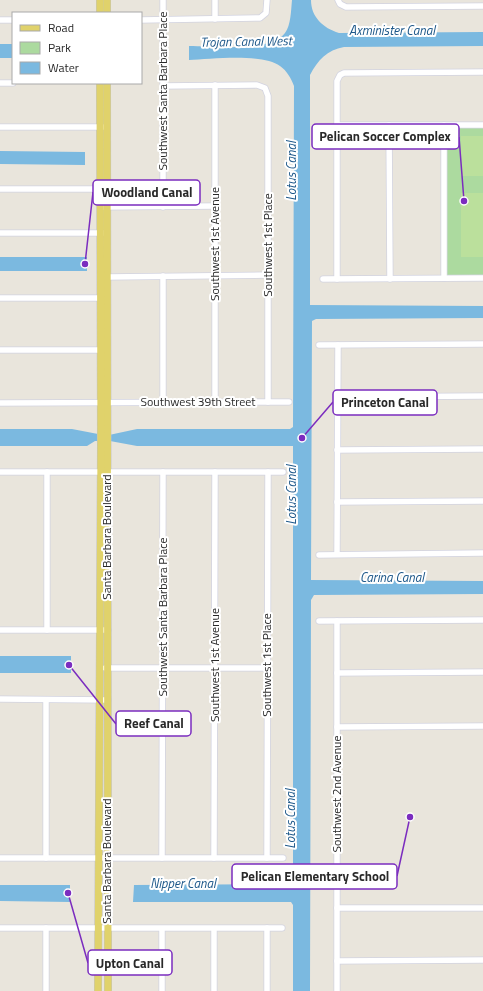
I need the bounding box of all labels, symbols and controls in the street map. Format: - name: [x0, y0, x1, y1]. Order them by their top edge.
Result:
- legend: [12, 12, 142, 84]
- street label: Southwest Santa Barbara Place: [153, 12, 172, 170]
- text: Road: [48, 18, 74, 37]
- water label: Axminister Canal: [349, 20, 437, 40]
- water label: Trojan Canal West: [200, 30, 294, 52]
- text: Park: [48, 38, 71, 57]
- text: Water: [48, 58, 79, 77]
- callout: Pelican Soccer Complex: [312, 124, 459, 149]
- text: Pelican Soccer Complex: [319, 126, 451, 146]
- water label: Lotus Canal: [281, 139, 301, 201]
- callout: Woodland Canal: [93, 180, 200, 205]
- text: Woodland Canal: [101, 182, 193, 202]
- street label: Southwest 1st Avenue: [205, 187, 224, 301]
- street label: Southwest 1st Place: [258, 193, 277, 297]
- callout: Princeton Canal: [333, 390, 437, 415]
- street label: Southwest 39th Street: [140, 392, 256, 411]
- text: Princeton Canal: [341, 392, 429, 412]
- water label: Lotus Canal: [281, 463, 301, 525]
- street label: Santa Barbara Boulevard: [97, 474, 116, 600]
- street label: Southwest Santa Barbara Place: [153, 538, 172, 696]
- water label: Carina Canal: [360, 567, 426, 587]
- street label: Southwest 1st Avenue: [205, 608, 224, 722]
- street label: Southwest 1st Place: [257, 613, 276, 717]
- callout: Reef Canal: [116, 711, 191, 736]
- text: Reef Canal: [124, 713, 184, 733]
- street label: Southwest 2nd Avenue: [327, 735, 346, 853]
- water label: Lotus Canal: [280, 787, 300, 849]
- street label: Santa Barbara Boulevard: [97, 798, 116, 924]
- callout: Pelican Elementary School: [232, 864, 397, 889]
- text: Pelican Elementary School: [241, 866, 389, 886]
- water label: Nipper Canal: [150, 873, 218, 893]
- callout: Upton Canal: [88, 950, 172, 975]
- text: Upton Canal: [96, 953, 164, 973]

